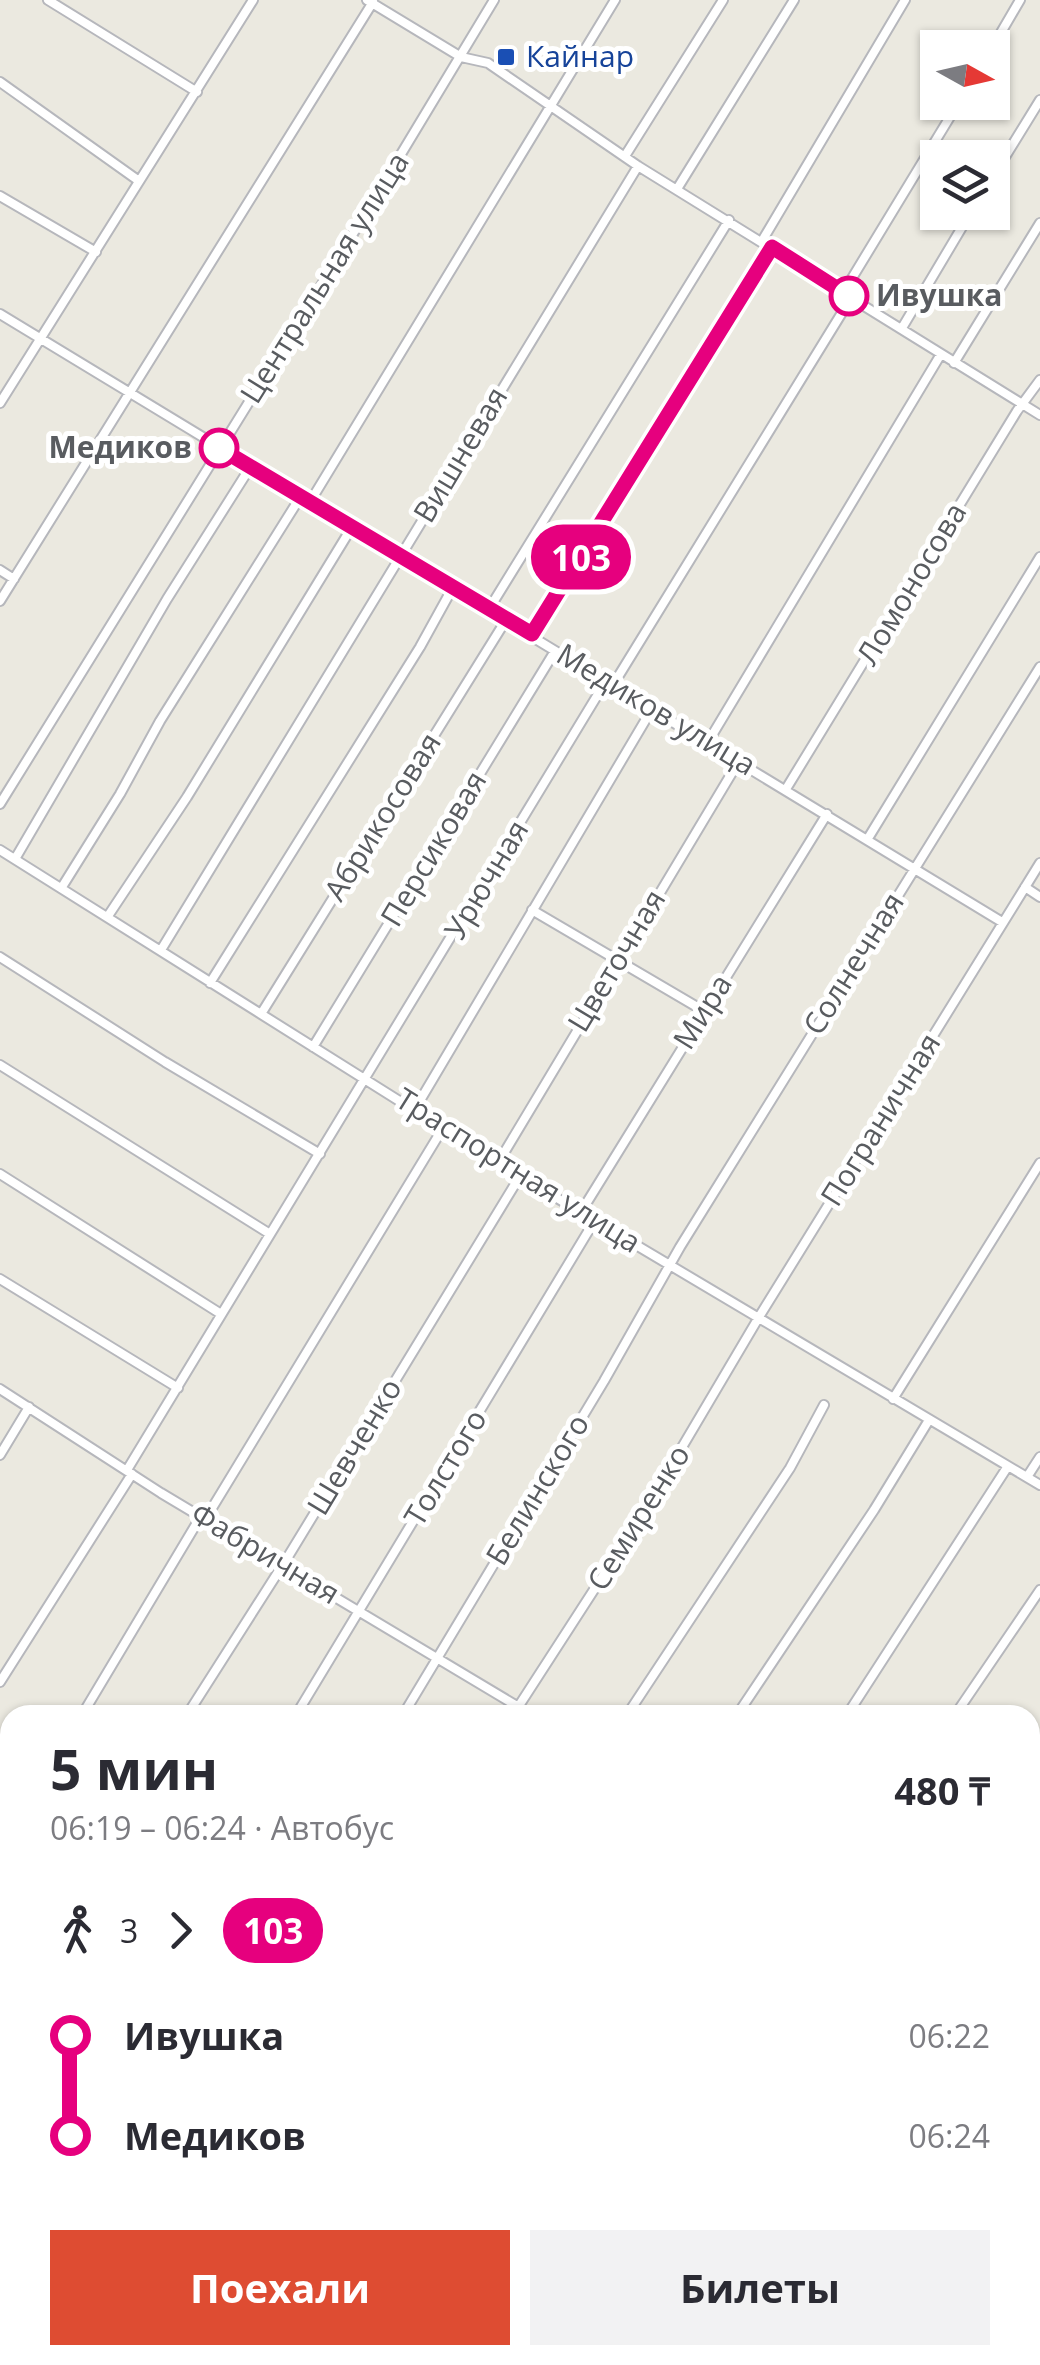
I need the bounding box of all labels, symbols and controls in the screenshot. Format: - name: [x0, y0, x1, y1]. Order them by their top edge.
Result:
- north arrow: [920, 30, 1010, 120]
- map controls: [920, 30, 1010, 230]
- place label: Кайнар: [526, 35, 634, 76]
- marker: Кайнар: [495, 46, 517, 68]
- button: layers: [920, 140, 1010, 230]
- street label: Центральная улица: [230, 144, 418, 411]
- place label: Ивушка: [876, 274, 1002, 315]
- marker: Ивушка: [830, 277, 868, 315]
- street label: Вишневая: [403, 379, 516, 530]
- place label: Медиков: [48, 426, 192, 467]
- marker: Медиков: [200, 429, 238, 467]
- street label: Ломоносова: [846, 494, 975, 672]
- line badge: 103: [524, 524, 638, 590]
- text: 103: [551, 534, 611, 581]
- street label: Медиков улица: [550, 633, 764, 784]
- street label: Абрикосовая: [314, 724, 450, 908]
- street label: Персиковая: [370, 763, 495, 934]
- street label: Урючная: [434, 812, 537, 946]
- street label: Цветочная: [557, 882, 674, 1039]
- street label: Солнечная: [793, 884, 913, 1042]
- street label: Мира: [663, 966, 741, 1056]
- street label: Пограничная: [810, 1025, 949, 1213]
- street label: Траспортная улица: [388, 1078, 649, 1262]
- street label: Шевченко: [297, 1370, 411, 1522]
- street label: Толстого: [394, 1401, 496, 1533]
- street label: Белинского: [476, 1406, 598, 1572]
- street label: Семиренко: [577, 1437, 699, 1598]
- street label: Фабричная: [184, 1492, 348, 1613]
- text: 5 мин: [50, 1731, 218, 1806]
- text: 480 ₸: [894, 1764, 990, 1816]
- text: 06:19 – 06:24 · Автобус: [50, 1806, 394, 1849]
- icon: walk: [50, 1903, 105, 1958]
- icon: forward: [153, 1903, 208, 1958]
- text: 103: [243, 1907, 303, 1954]
- text: 3: [120, 1909, 138, 1952]
- text: Ивушка: [124, 2009, 284, 2061]
- text: 06:22: [908, 2014, 990, 2057]
- text: Медиков: [124, 2109, 306, 2161]
- text: 06:24: [908, 2114, 990, 2157]
- button: Поехали: [50, 2230, 510, 2345]
- button: Билеты: [530, 2230, 990, 2345]

